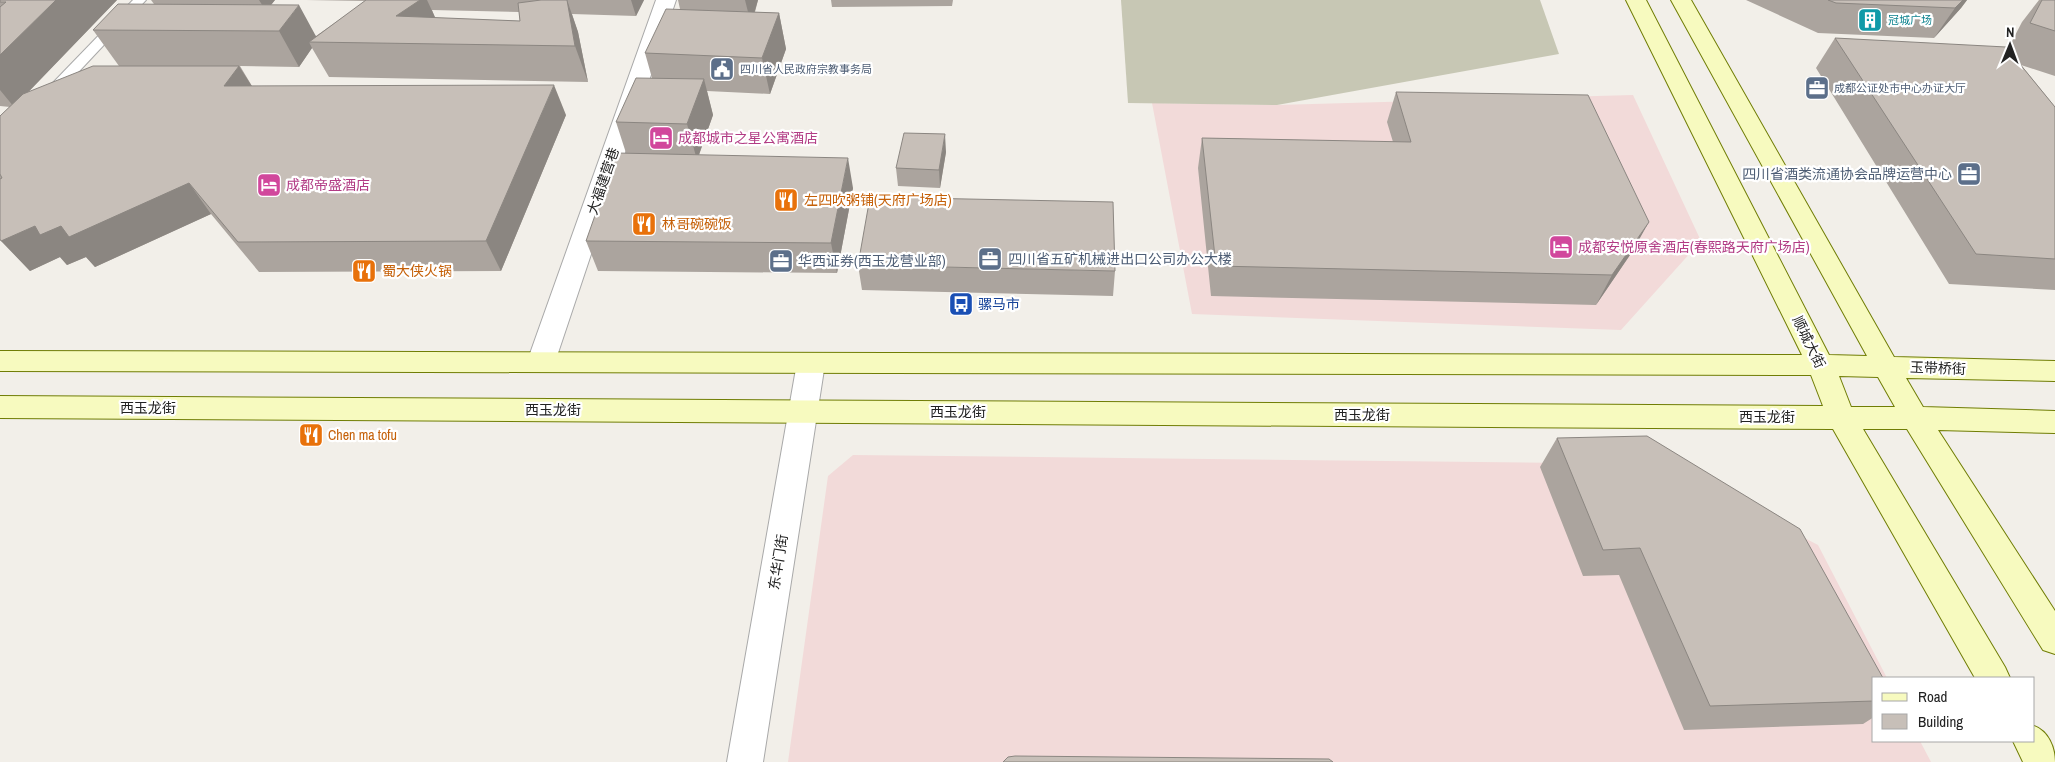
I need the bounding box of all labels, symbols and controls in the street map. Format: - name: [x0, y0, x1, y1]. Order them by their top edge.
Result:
- building icon: 冠城广场: [1857, 7, 1883, 33]
- place label: 冠城广场: [1888, 13, 1932, 27]
- north arrow: [1985, 20, 2035, 70]
- text: N: [2006, 23, 2015, 41]
- public building icon: 四川省人民政府宗教事务局: [709, 56, 735, 82]
- place label: 四川省人民政府宗教事务局: [740, 62, 872, 76]
- office icon: 成都公证处市中心办证大厅: [1804, 75, 1830, 101]
- place label: 成都公证处市中心办证大厅: [1834, 81, 1966, 95]
- hotel icon: 成都城市之星公寓酒店: [648, 125, 674, 151]
- place label: 成都城市之星公寓酒店: [678, 129, 818, 147]
- street label: 大福建营巷: [583, 145, 623, 217]
- office icon: 四川省酒类流通协会品牌运营中心: [1956, 161, 1982, 187]
- place label: 四川省酒类流通协会品牌运营中心: [1742, 165, 1952, 183]
- hotel icon: 成都帝盛酒店: [256, 172, 282, 198]
- place label: 成都帝盛酒店: [286, 176, 370, 194]
- restaurant icon: 左四吹粥铺(天府广场店): [773, 187, 799, 213]
- place label: 左四吹粥铺(天府广场店): [804, 191, 952, 209]
- restaurant icon: 林哥碗碗饭: [631, 211, 657, 237]
- place label: 林哥碗碗饭: [662, 215, 732, 233]
- hotel icon: 成都安悦原舍酒店(春熙路天府广场店): [1548, 234, 1574, 260]
- place label: 成都安悦原舍酒店(春熙路天府广场店): [1578, 238, 1810, 256]
- office icon: 四川省五矿机械进出口公司办公大楼: [977, 246, 1003, 272]
- office icon: 华西证券(西玉龙营业部): [768, 248, 794, 274]
- place label: 四川省五矿机械进出口公司办公大楼: [1008, 250, 1232, 268]
- place label: 华西证券(西玉龙营业部): [798, 252, 946, 270]
- restaurant icon: 蜀大侠火锅: [351, 258, 377, 284]
- place label: 蜀大侠火锅: [382, 262, 452, 280]
- bus stop icon: 骡马市: [948, 291, 974, 317]
- place label: 骡马市: [978, 295, 1020, 313]
- street label: 顺城大街: [1789, 313, 1829, 371]
- street label: 玉带桥街: [1910, 358, 1966, 378]
- street label: 西玉龙街: [120, 399, 176, 417]
- street label: 西玉龙街: [525, 401, 581, 419]
- street label: 西玉龙街: [930, 403, 986, 421]
- street label: 西玉龙街: [1334, 406, 1390, 424]
- street label: 西玉龙街: [1739, 408, 1795, 426]
- restaurant icon: Chen ma tofu: [298, 422, 324, 448]
- place label: Chen ma tofu: [328, 426, 397, 444]
- street label: 东华门街: [765, 533, 791, 591]
- legend: [1872, 677, 2035, 742]
- text: Road: [1918, 686, 1947, 707]
- text: Building: [1918, 711, 1963, 732]

